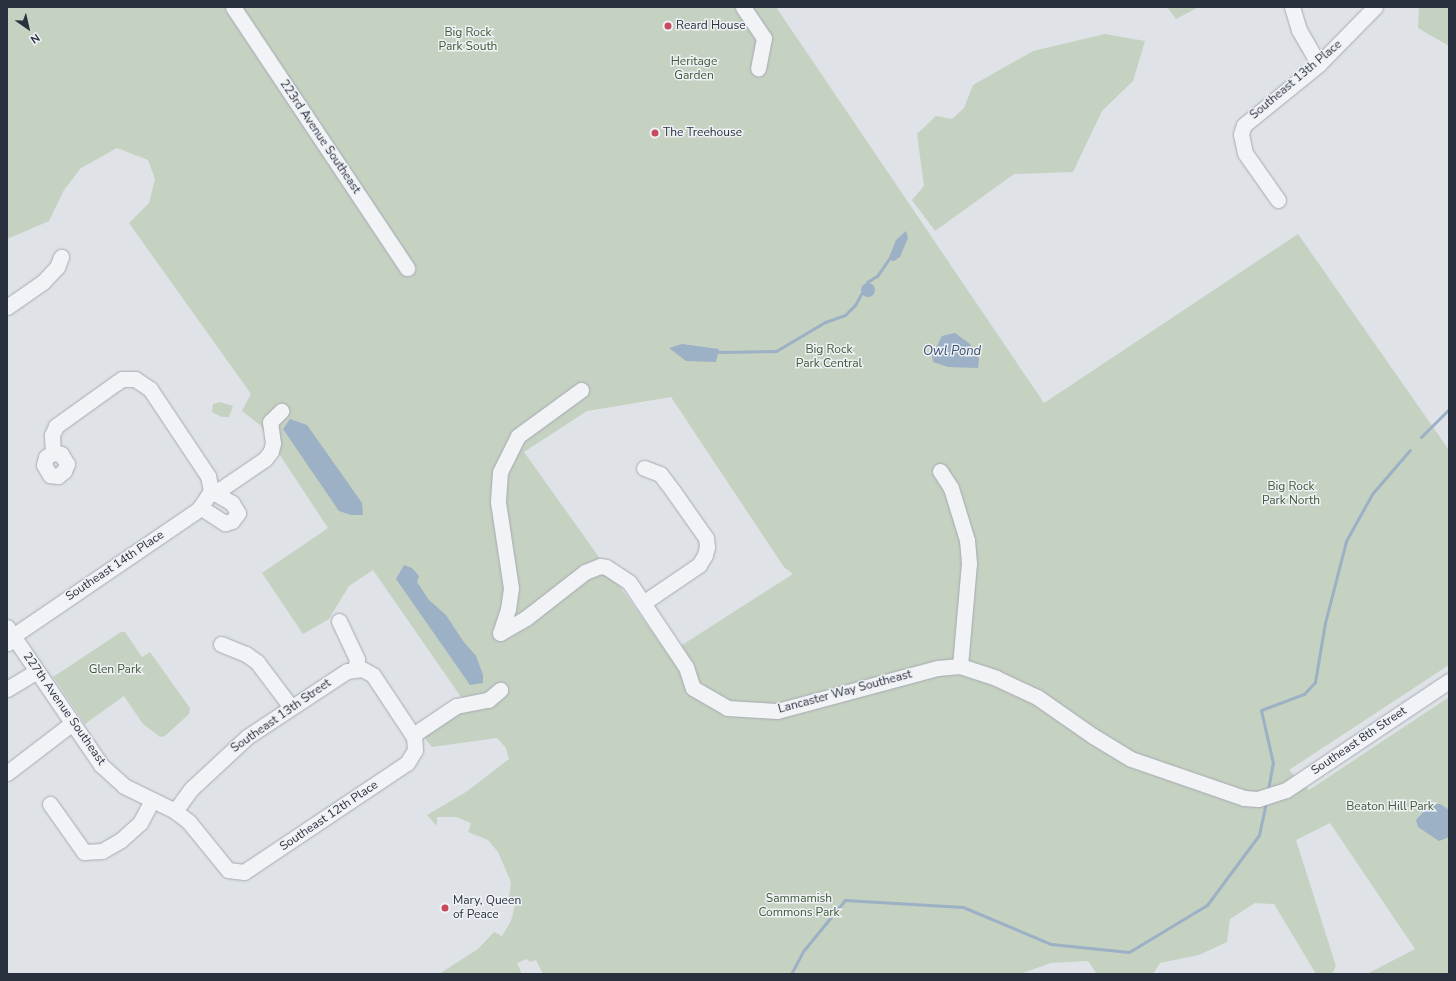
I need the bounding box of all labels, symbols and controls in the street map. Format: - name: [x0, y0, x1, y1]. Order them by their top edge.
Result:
- north arrow: [8, 8, 48, 48]
- place label: Reard House: [676, 19, 746, 33]
- marker: Reard House: [663, 21, 673, 31]
- park label: Big Rock Park South: [439, 26, 497, 54]
- text: N: [27, 30, 43, 47]
- street label: Southeast 13th Place: [1247, 37, 1345, 123]
- park label: Heritage Garden: [671, 55, 717, 83]
- street label: 223rd Avenue Southeast: [276, 77, 364, 197]
- place label: The Treehouse: [663, 126, 742, 140]
- marker: The Treehouse: [650, 128, 660, 138]
- park label: Big Rock Park Central: [796, 343, 862, 371]
- water label: Owl Pond: [923, 343, 981, 359]
- park label: Big Rock Park North: [1262, 480, 1320, 508]
- street label: Southeast 14th Place: [63, 528, 167, 604]
- street label: 227th Avenue Southeast: [20, 650, 108, 768]
- park label: Glen Park: [89, 663, 141, 677]
- street label: Lancaster Way Southeast: [777, 667, 913, 717]
- street label: Southeast 13th Street: [228, 676, 334, 756]
- street label: Southeast 8th Street: [1309, 704, 1409, 778]
- street label: Southeast 12th Place: [277, 778, 381, 854]
- park label: Beaton Hill Park: [1346, 800, 1434, 814]
- park label: Sammamish Commons Park: [758, 892, 840, 920]
- place label: Mary, Queen of Peace: [453, 894, 521, 922]
- marker: Mary, Queen of Peace: [440, 903, 450, 913]

